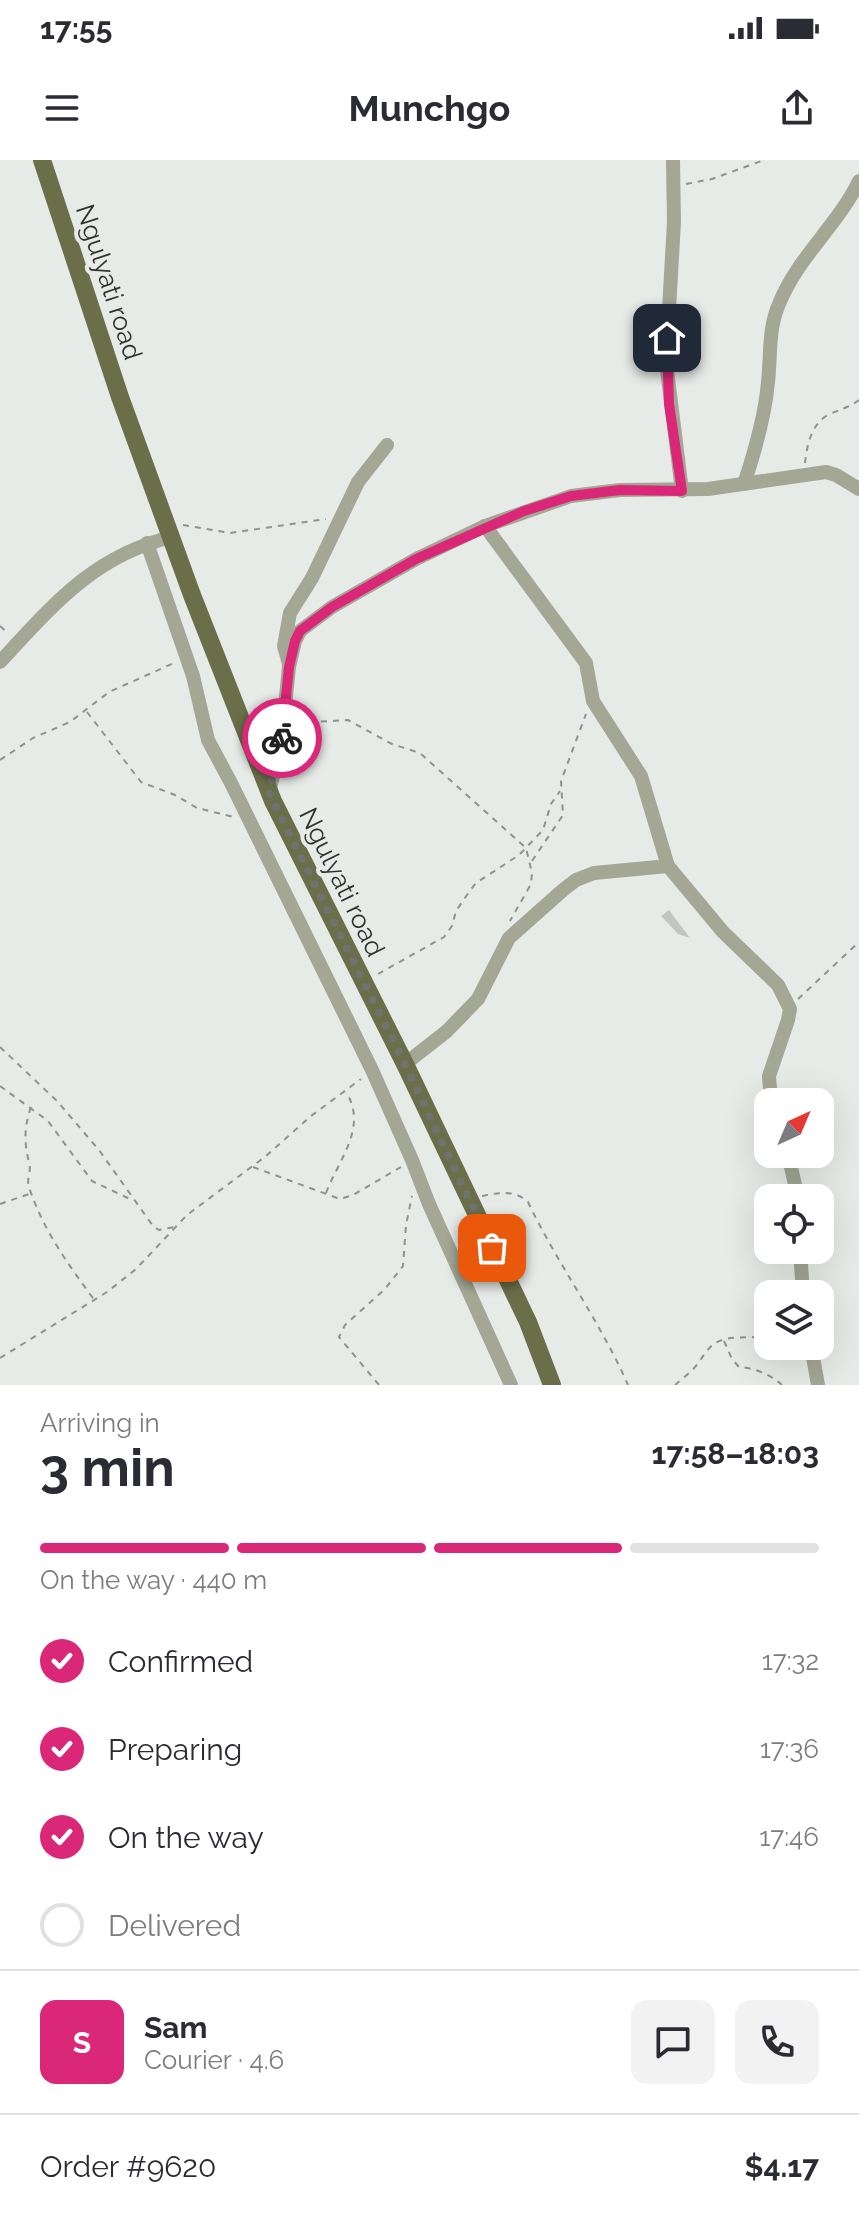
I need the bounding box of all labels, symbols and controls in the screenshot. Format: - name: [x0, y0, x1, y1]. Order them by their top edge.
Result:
- text: 17:55: [40, 11, 112, 46]
- icon: menu: [40, 86, 84, 130]
- icon: share: [775, 86, 819, 130]
- text: Munchgo: [349, 87, 510, 129]
- street label: Ngulyati road: [70, 201, 148, 363]
- pin: [633, 304, 701, 372]
- icon: home: [645, 316, 689, 360]
- courier: [242, 698, 322, 778]
- icon: bike: [260, 716, 304, 760]
- street label: Ngulyati road: [293, 803, 391, 961]
- north arrow: [754, 1088, 834, 1168]
- map controls: [754, 1088, 834, 1360]
- button: locate: [754, 1184, 834, 1264]
- pin: [458, 1214, 526, 1282]
- icon: bag: [470, 1226, 514, 1270]
- button: layers: [754, 1280, 834, 1360]
- text: Arriving in: [40, 1408, 160, 1438]
- text: 17:58–18:03: [652, 1436, 819, 1471]
- text: 3 min: [40, 1437, 175, 1498]
- text: On the way · 440 m: [40, 1565, 267, 1595]
- icon: check: [40, 1639, 84, 1683]
- text: Confirmed: [108, 1644, 253, 1679]
- text: 17:32: [762, 1646, 819, 1676]
- icon: check: [40, 1727, 84, 1771]
- text: Preparing: [108, 1732, 242, 1767]
- text: 17:36: [760, 1734, 819, 1764]
- icon: check: [40, 1815, 84, 1859]
- text: On the way: [108, 1820, 264, 1855]
- text: 17:46: [759, 1822, 819, 1852]
- text: Delivered: [108, 1908, 241, 1943]
- button: chat: [631, 2000, 715, 2084]
- button: phone: [735, 2000, 819, 2084]
- text: Sam: [144, 2010, 207, 2045]
- text: S: [73, 2025, 91, 2060]
- text: Courier · 4.6: [144, 2045, 284, 2075]
- text: Order #9620: [40, 2149, 216, 2184]
- text: $4.17: [744, 2149, 819, 2184]

